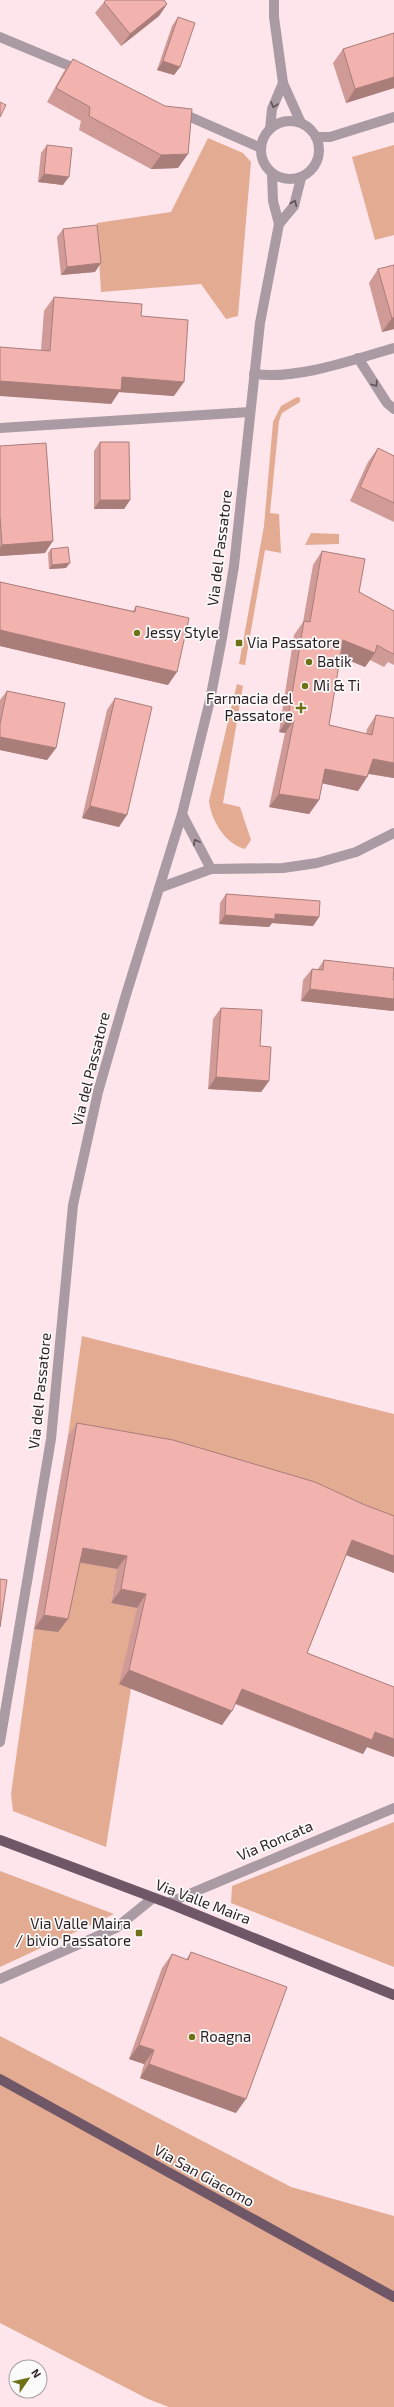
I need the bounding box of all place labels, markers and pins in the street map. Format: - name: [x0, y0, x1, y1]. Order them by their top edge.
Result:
- place label: Jessy Style: [145, 623, 219, 641]
- marker: Jessy Style: [132, 628, 142, 638]
- place label: Via Passatore: [247, 633, 340, 651]
- marker: Via Passatore: [234, 638, 244, 648]
- place label: Batik: [317, 652, 352, 670]
- marker: Batik: [304, 657, 314, 667]
- place label: Mi & Ti: [313, 676, 360, 694]
- marker: Mi & Ti: [300, 681, 310, 691]
- place label: Farmacia del Passatore: [206, 689, 294, 724]
- marker: Farmacia del Passatore: [296, 703, 306, 713]
- place label: Via Valle Maira / bivio Passatore: [15, 1914, 131, 1949]
- marker: Via Valle Maira / bivio Passatore: [134, 1928, 144, 1938]
- place label: Roagna: [200, 2027, 251, 2045]
- marker: Roagna: [187, 2032, 197, 2042]

